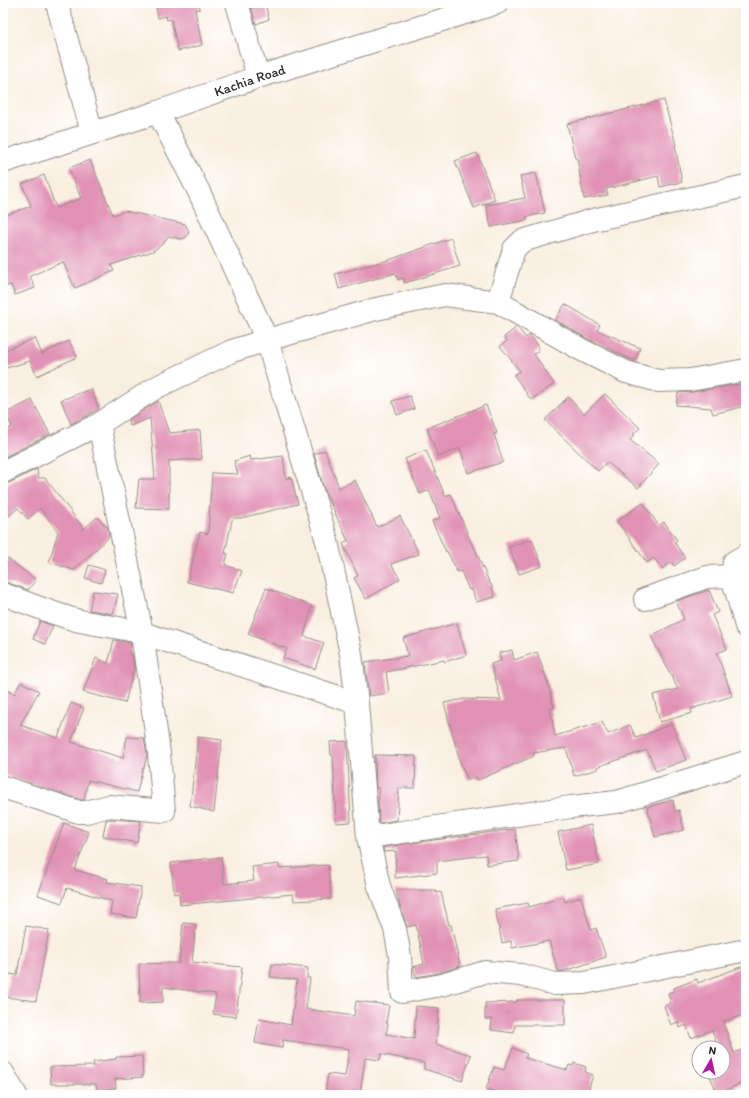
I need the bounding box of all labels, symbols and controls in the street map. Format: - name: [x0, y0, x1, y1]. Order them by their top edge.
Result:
- street label: Kachia Road: [212, 60, 288, 100]
- north arrow: [691, 1040, 731, 1080]
- text: N: [708, 1044, 717, 1058]

